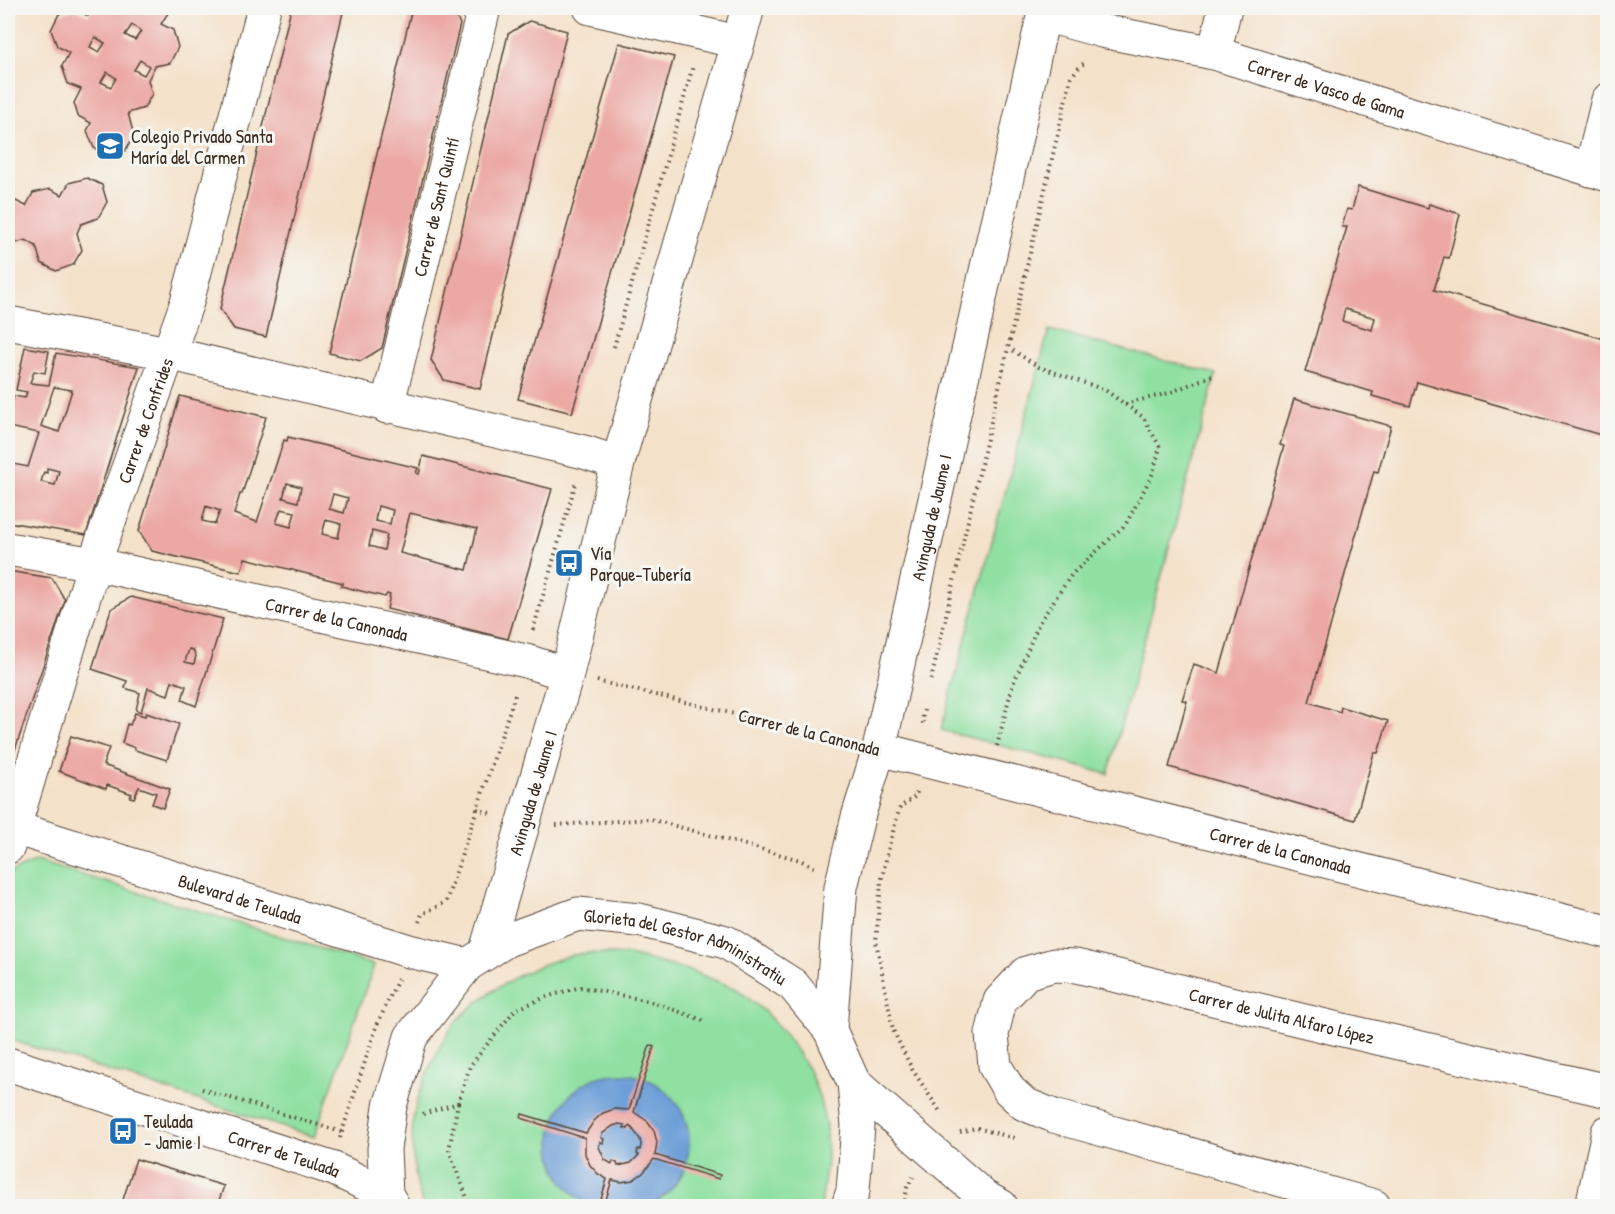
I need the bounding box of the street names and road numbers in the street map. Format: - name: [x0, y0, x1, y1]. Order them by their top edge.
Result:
- street label: Carrer de Vasco de Gama: [1245, 52, 1408, 124]
- street label: Carrer de Sant Quintí: [407, 135, 465, 279]
- street label: Carrer de Confrides: [111, 354, 179, 487]
- street label: Avinguda de Jaume I: [905, 452, 957, 583]
- street label: Carrer de la Canonada: [263, 590, 410, 647]
- street label: Carrer de la Canonada: [736, 702, 882, 762]
- street label: Avinguda de Jaume I: [502, 727, 562, 858]
- street label: Carrer de la Canonada: [1207, 820, 1354, 880]
- street label: Bulevard de Teulada: [175, 867, 305, 929]
- street label: Glorieta del Gestor Administratiu: [582, 902, 792, 990]
- street label: Carrer de Julita Alfaro López: [1187, 981, 1377, 1049]
- street label: Carrer de Teulada: [225, 1123, 344, 1183]

